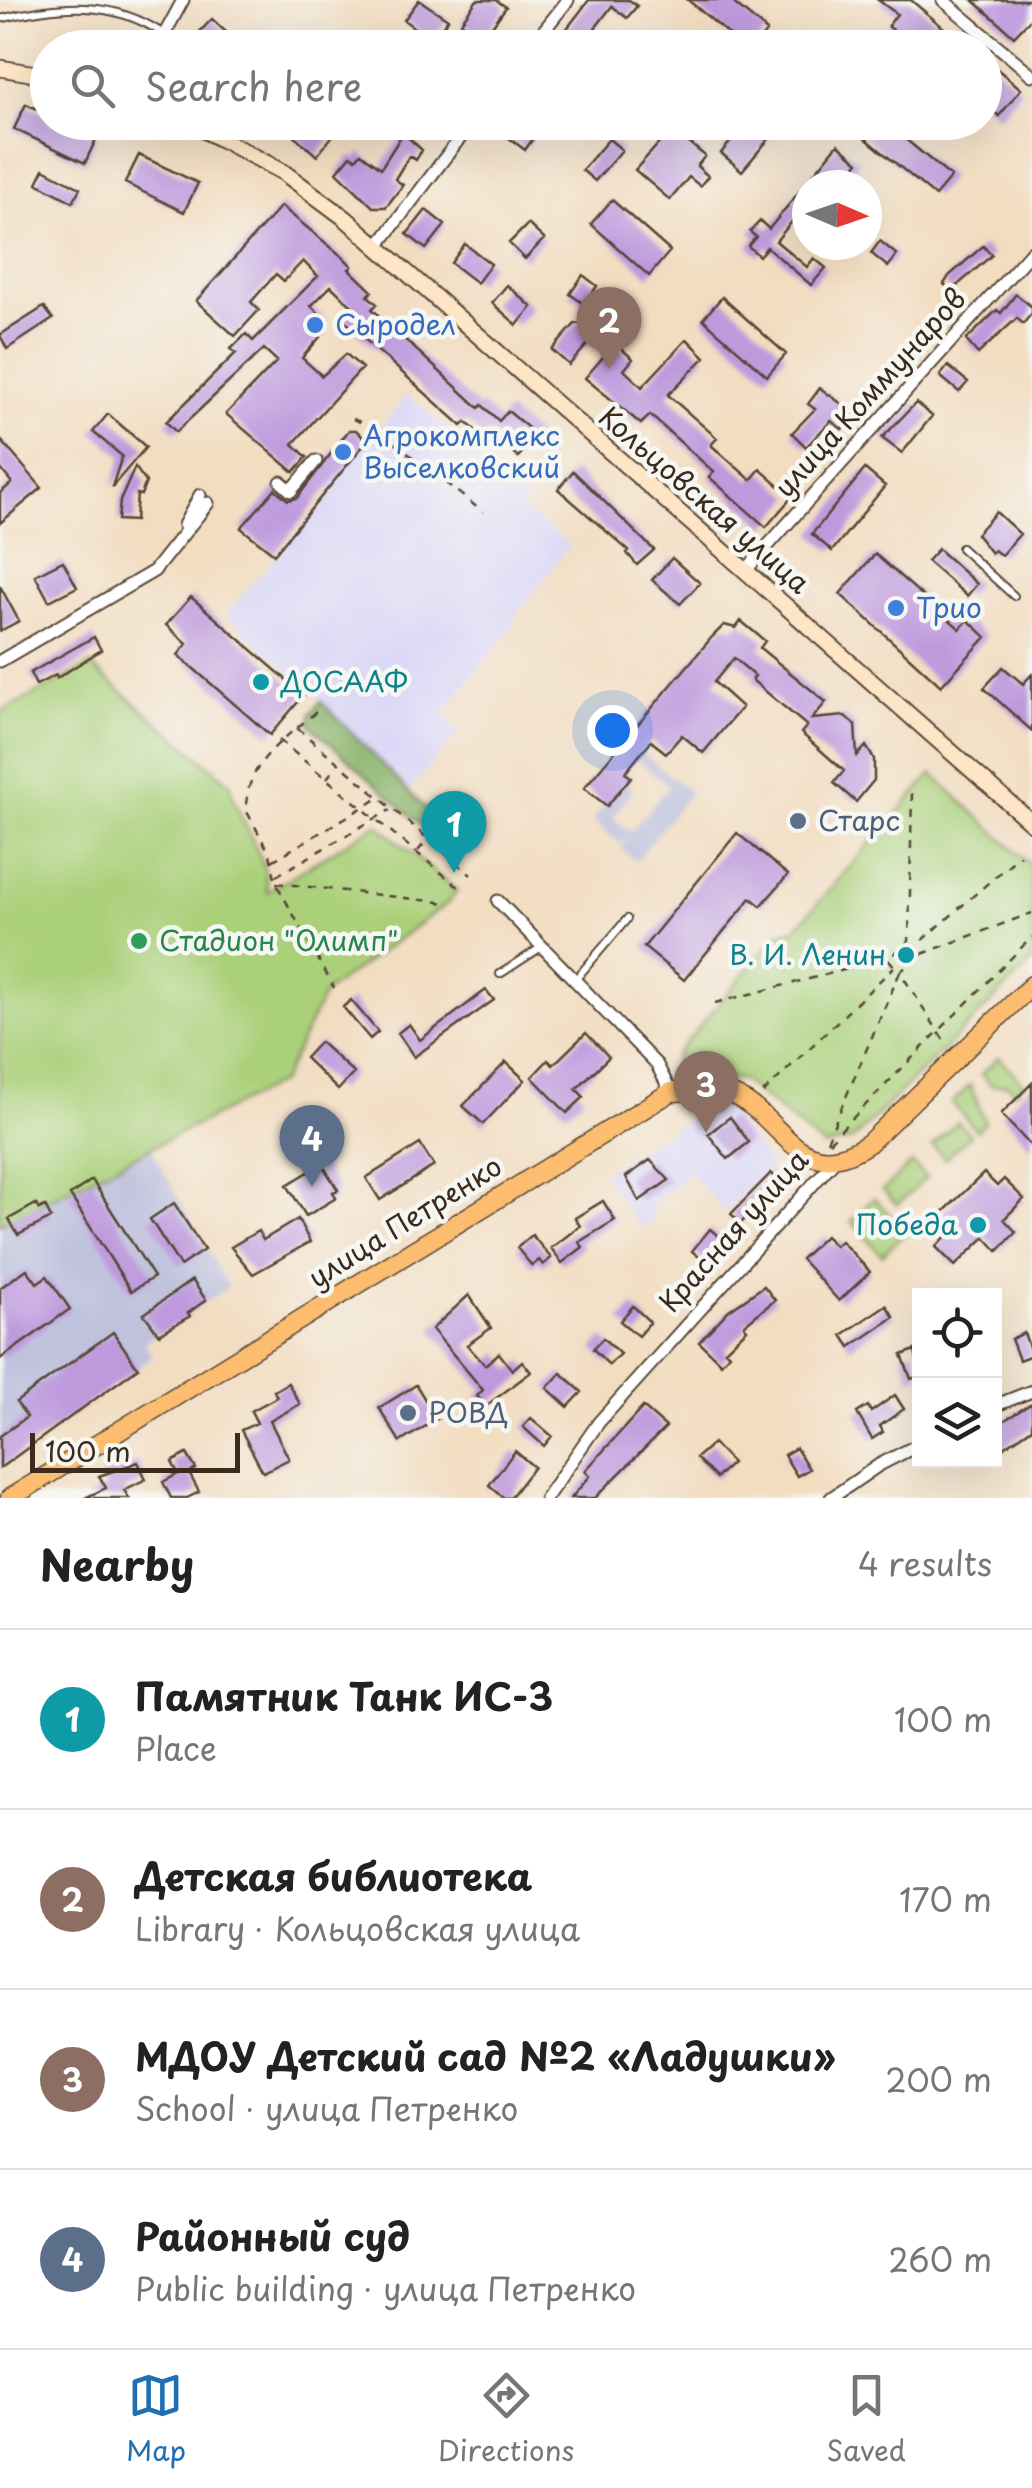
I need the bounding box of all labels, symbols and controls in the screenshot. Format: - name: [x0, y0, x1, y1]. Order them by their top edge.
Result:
- search box: [30, 30, 1002, 140]
- text: Search here: [145, 57, 362, 114]
- icon: search: [65, 58, 120, 113]
- north arrow: [792, 170, 882, 260]
- street label: улица Коммунаров: [763, 278, 975, 506]
- pin: 2: [576, 286, 642, 369]
- place label: Сыродел: [335, 302, 456, 345]
- marker: Сыродел: [304, 314, 326, 336]
- street label: Кольцовская улица: [590, 395, 820, 603]
- place label: Агрокомплекс Выселковский: [363, 413, 560, 488]
- marker: Агрокомплекс Выселковский: [332, 441, 354, 463]
- place label: Трио: [916, 585, 982, 628]
- marker: Трио: [885, 597, 907, 619]
- place label: ДОСААФ: [280, 659, 408, 702]
- marker: ДОСААФ: [250, 671, 272, 693]
- your location: [587, 705, 638, 756]
- pin: 1: [422, 790, 486, 873]
- place label: Старс: [818, 798, 900, 841]
- marker: Старс: [787, 810, 809, 832]
- place label: Стадион "Олимп": [159, 918, 399, 961]
- marker: Стадион "Олимп": [128, 930, 150, 952]
- place label: В. И. Ленин: [729, 932, 886, 975]
- marker: В. И. Ленин: [895, 944, 917, 966]
- pin: 3: [674, 1050, 738, 1133]
- pin: 4: [280, 1104, 344, 1187]
- street label: Красная улица: [648, 1139, 818, 1321]
- street label: улица Петренко: [299, 1144, 509, 1298]
- place label: Победа: [856, 1202, 959, 1245]
- marker: Победа: [967, 1214, 989, 1236]
- map controls: [912, 1288, 1002, 1468]
- button: locate: [912, 1288, 1002, 1378]
- button: layers: [912, 1378, 1002, 1468]
- place label: РОВД: [428, 1390, 508, 1433]
- marker: РОВД: [397, 1402, 419, 1424]
- scale bar: [30, 1428, 240, 1472]
- text: 100 m: [45, 1429, 131, 1472]
- text: Nearby: [40, 1532, 194, 1595]
- text: 4 results: [858, 1539, 992, 1587]
- text: Памятник Танк ИС-3: [135, 1667, 553, 1724]
- text: 1: [65, 1695, 80, 1743]
- text: 100 m: [894, 1695, 992, 1743]
- text: Place: [135, 1724, 217, 1772]
- text: Детская библиотека: [135, 1847, 533, 1904]
- text: 2: [61, 1875, 84, 1923]
- text: 170 m: [899, 1875, 992, 1923]
- text: Library · Кольцовская улица: [135, 1904, 580, 1952]
- text: МДОУ Детский сад №2 «Ладушки»: [135, 2027, 836, 2084]
- text: 3: [62, 2055, 83, 2103]
- text: 200 m: [885, 2055, 992, 2103]
- text: School · улица Петренко: [135, 2084, 518, 2132]
- text: Районный суд: [135, 2207, 410, 2264]
- text: 4: [62, 2235, 83, 2283]
- text: 260 m: [888, 2235, 992, 2283]
- text: Public building · улица Петренко: [135, 2264, 636, 2312]
- tab: Map: [126, 2368, 186, 2471]
- tab: Directions: [438, 2368, 574, 2471]
- tab: Saved: [826, 2368, 906, 2471]

